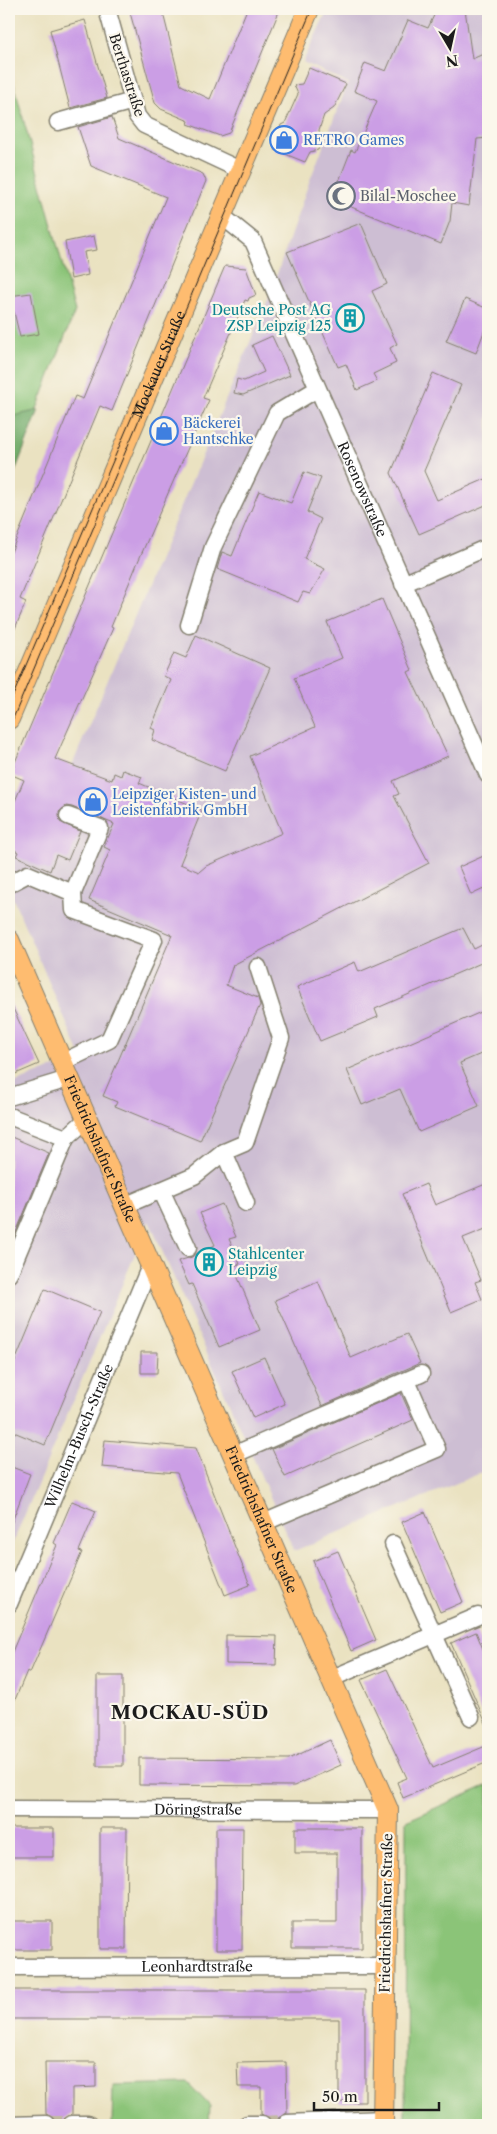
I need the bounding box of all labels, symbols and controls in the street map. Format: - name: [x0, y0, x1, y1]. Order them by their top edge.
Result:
- north arrow: [424, 22, 474, 72]
- street label: Berthastraße: [105, 31, 149, 119]
- text: N: [445, 51, 459, 71]
- shop icon: RETRO Games: [269, 125, 299, 155]
- place label: RETRO Games: [303, 131, 404, 149]
- mosque icon: Bilal-Moschee: [326, 181, 356, 211]
- place label: Bilal-Moschee: [360, 187, 456, 205]
- place label: Deutsche Post AG ZSP Leipzig 125: [212, 301, 331, 335]
- building icon: Deutsche Post AG ZSP Leipzig 125: [335, 303, 365, 333]
- street label: Mockauer Straße: [128, 308, 190, 421]
- place label: Bäckerei Hantschke: [183, 414, 254, 448]
- shop icon: Bäckerei Hantschke: [149, 416, 179, 446]
- street label: Rosenowstraße: [333, 439, 391, 540]
- place label: Leipziger Kisten- und Leistenfabrik GmbH: [112, 785, 257, 819]
- shop icon: Leipziger Kisten- und Leistenfabrik GmbH: [78, 787, 108, 817]
- street label: Friedrichshafner Straße: [60, 1072, 140, 1226]
- place label: Stahlcenter Leipzig: [228, 1245, 304, 1279]
- building icon: Stahlcenter Leipzig: [194, 1247, 224, 1277]
- street label: Wilhelm-Busch-Straße: [41, 1361, 117, 1512]
- street label: Friedrichshafner Straße: [221, 1443, 302, 1596]
- district label: MOCKAU-SÜD: [111, 1701, 269, 1724]
- street label: Döringstraße: [154, 1800, 242, 1819]
- street label: Friedrichshafner Straße: [376, 1833, 396, 1993]
- street label: Leonhardtstraße: [141, 1957, 253, 1976]
- scale bar: [314, 2079, 440, 2111]
- text: 50 m: [322, 2087, 358, 2106]

